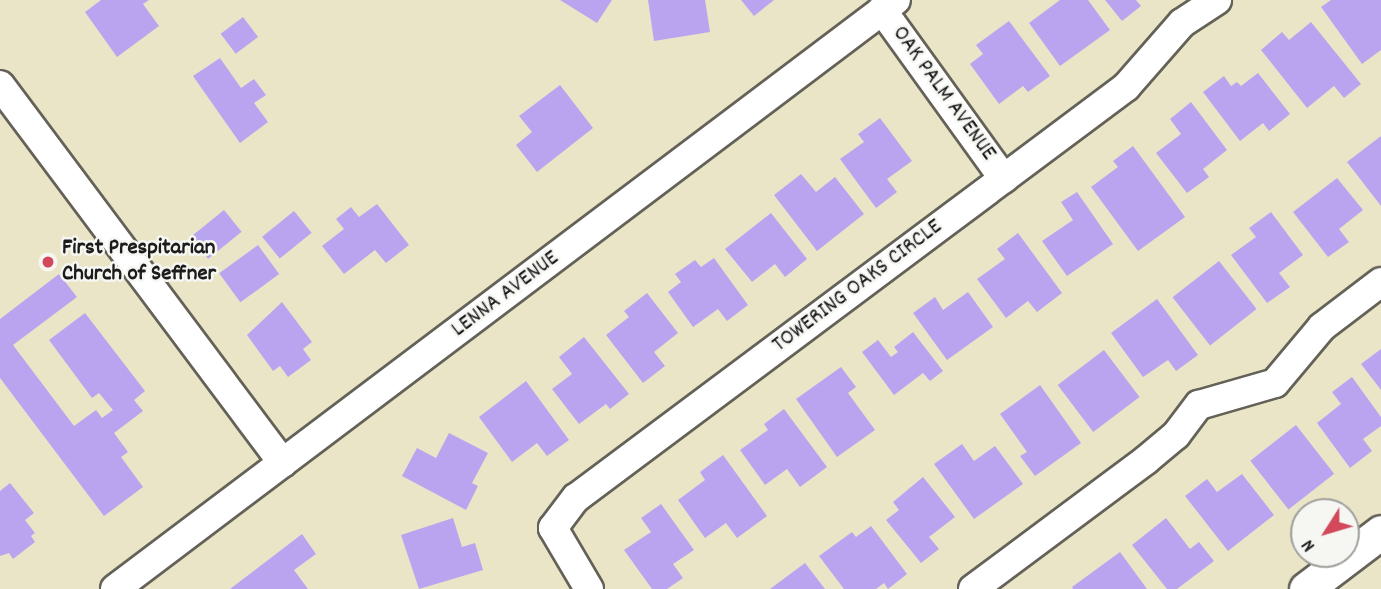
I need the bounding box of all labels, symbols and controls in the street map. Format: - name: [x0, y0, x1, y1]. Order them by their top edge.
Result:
- street label: OAK PALM AVENUE: [885, 21, 1001, 167]
- street label: TOWERING OAKS CIRCLE: [768, 214, 948, 360]
- place label: First Prespitarian Church of Seffner: [62, 235, 216, 289]
- street label: LENNA AVENUE: [447, 246, 565, 344]
- marker: First Prespitarian Church of Seffner: [40, 254, 56, 270]
- north arrow: [1290, 498, 1360, 568]
- text: N: [1296, 533, 1323, 557]

